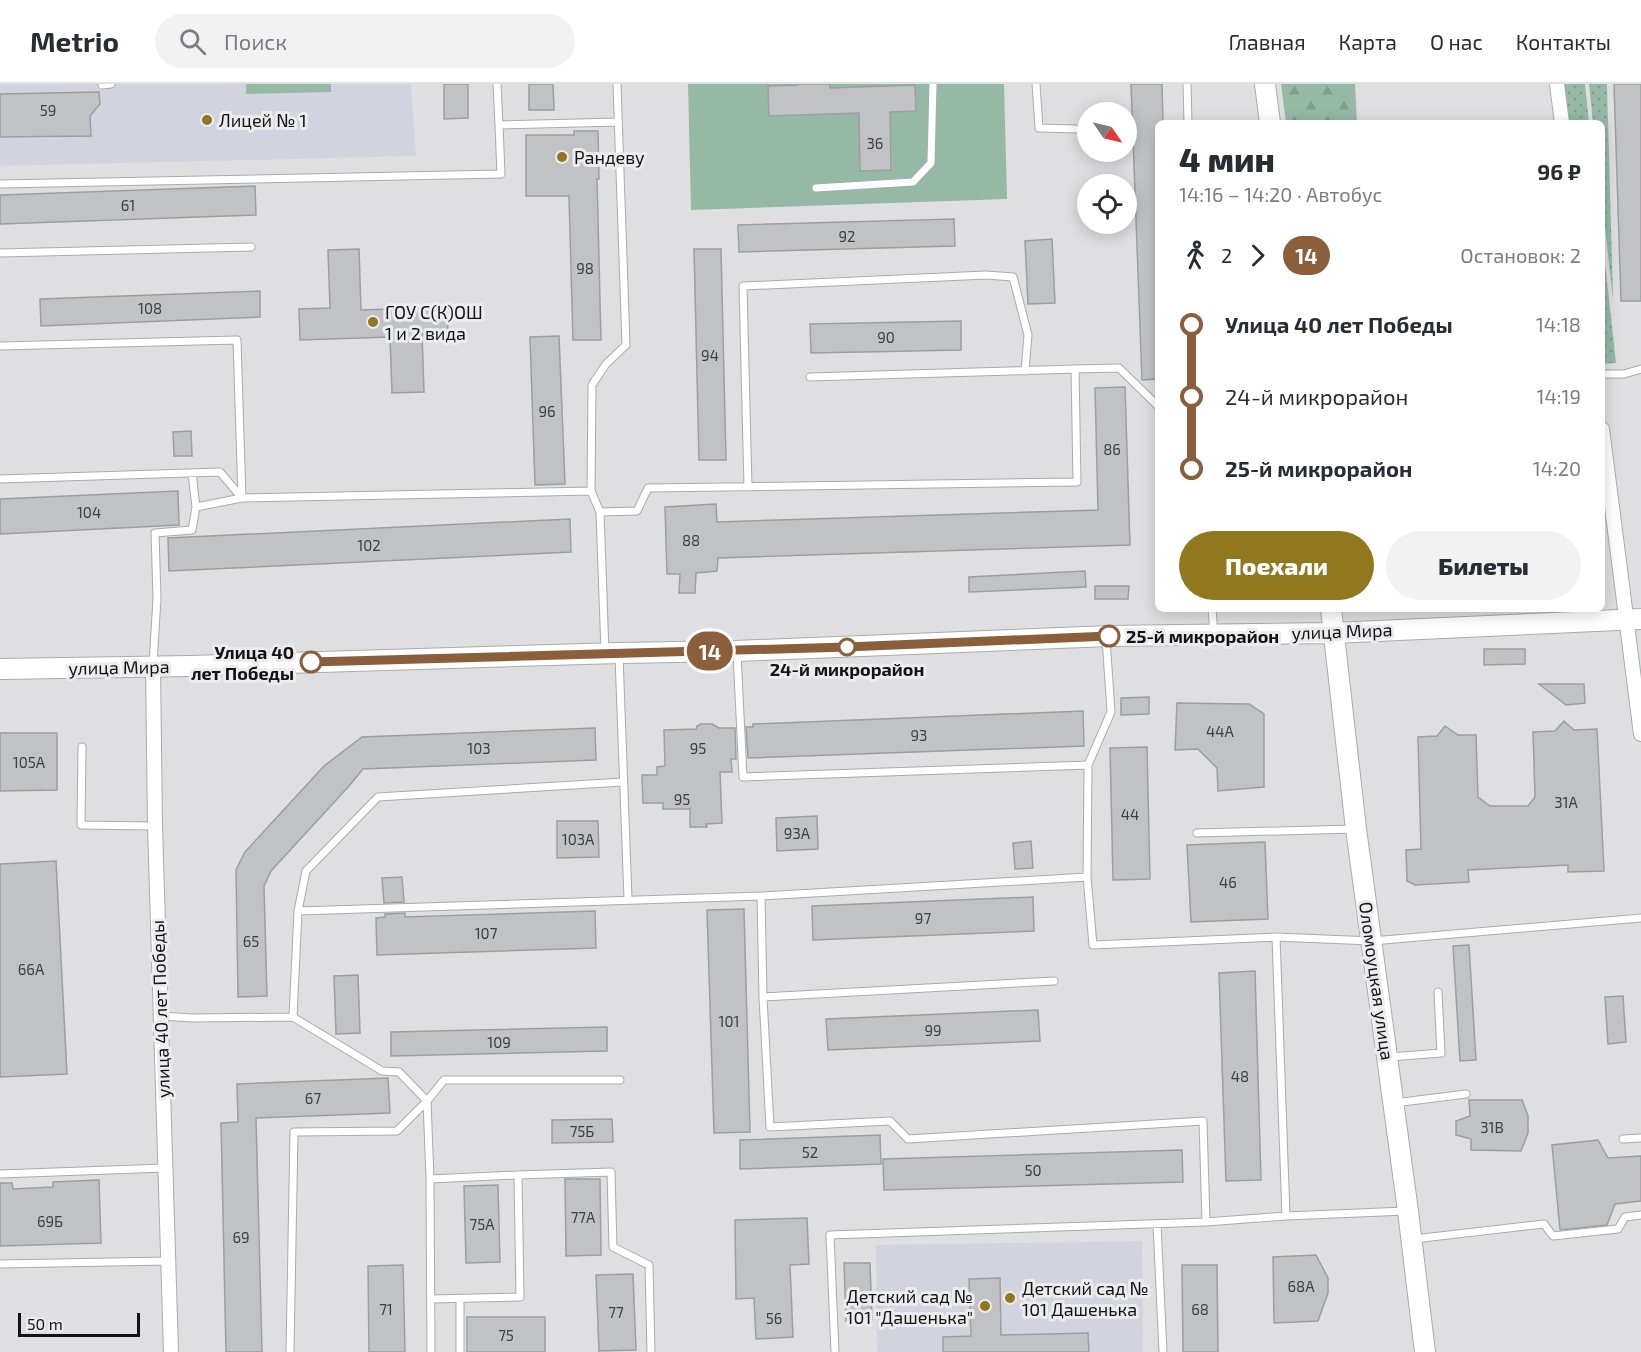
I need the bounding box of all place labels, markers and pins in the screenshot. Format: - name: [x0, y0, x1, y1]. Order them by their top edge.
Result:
- place label: Лицей № 1: [219, 109, 307, 131]
- marker: Лицей № 1: [200, 113, 214, 127]
- place label: Рандеву: [574, 146, 645, 168]
- marker: Рандеву: [555, 150, 569, 164]
- place label: ГОУ С(К)ОШ 1 и 2 вида: [385, 301, 483, 344]
- marker: ГОУ С(К)ОШ 1 и 2 вида: [366, 315, 380, 329]
- marker: 25-й микрорайон: [1098, 625, 1120, 647]
- place label: 25-й микрорайон: [1126, 625, 1279, 647]
- marker: 24-й микрорайон: [838, 638, 856, 656]
- place label: Улица 40 лет Победы: [191, 641, 294, 684]
- marker: Улица 40 лет Победы: [300, 651, 322, 673]
- place label: 24-й микрорайон: [770, 658, 924, 680]
- place label: Детский сад № 101 Дашенька: [1022, 1277, 1149, 1320]
- place label: Детский сад № 101 "Дашенька": [846, 1285, 973, 1328]
- marker: Детский сад № 101 Дашенька: [1003, 1291, 1017, 1305]
- marker: Детский сад № 101 "Дашенька": [978, 1299, 992, 1313]

